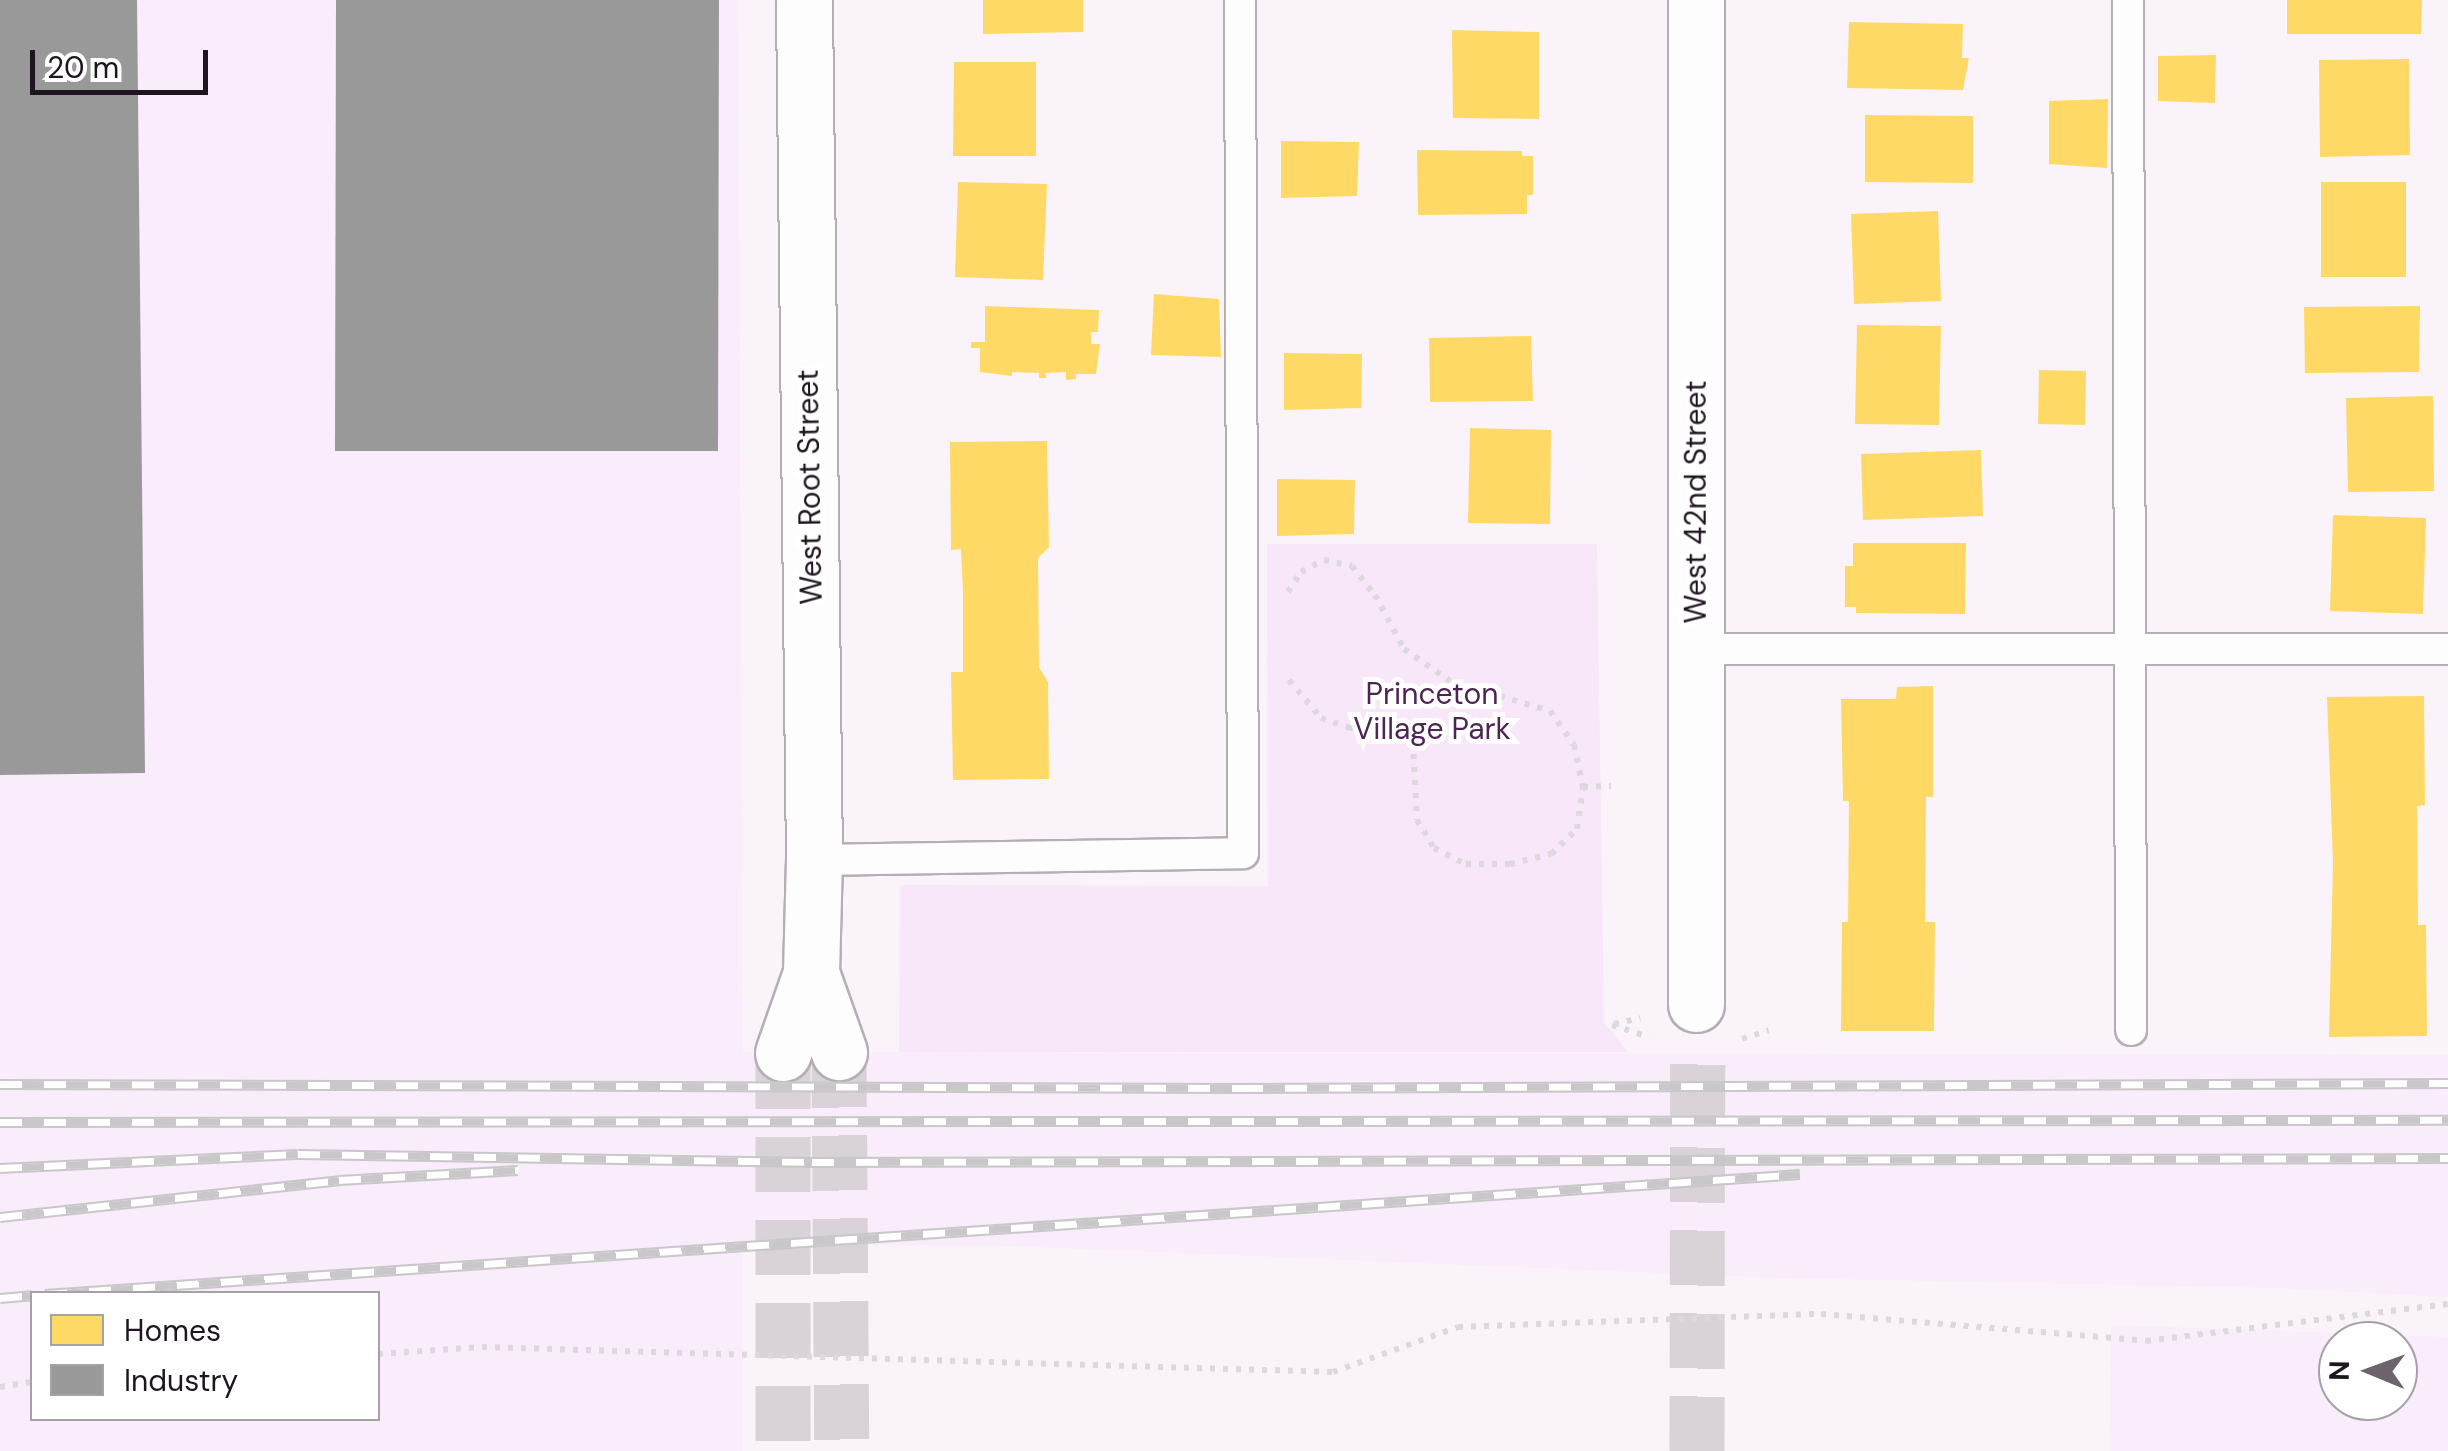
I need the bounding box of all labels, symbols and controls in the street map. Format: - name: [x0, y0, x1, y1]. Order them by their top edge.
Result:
- scale bar: [35, 30, 212, 92]
- text: 20 m: [47, 48, 119, 87]
- street label: West Root Street: [790, 369, 830, 605]
- street label: West 42nd Street: [1678, 380, 1714, 624]
- park label: Princeton Village Park: [1353, 676, 1511, 746]
- legend: [30, 1291, 380, 1421]
- text: Homes: [124, 1311, 221, 1350]
- north arrow: [2318, 1321, 2418, 1421]
- text: N: [2321, 1360, 2358, 1381]
- text: Industry: [124, 1361, 238, 1400]

